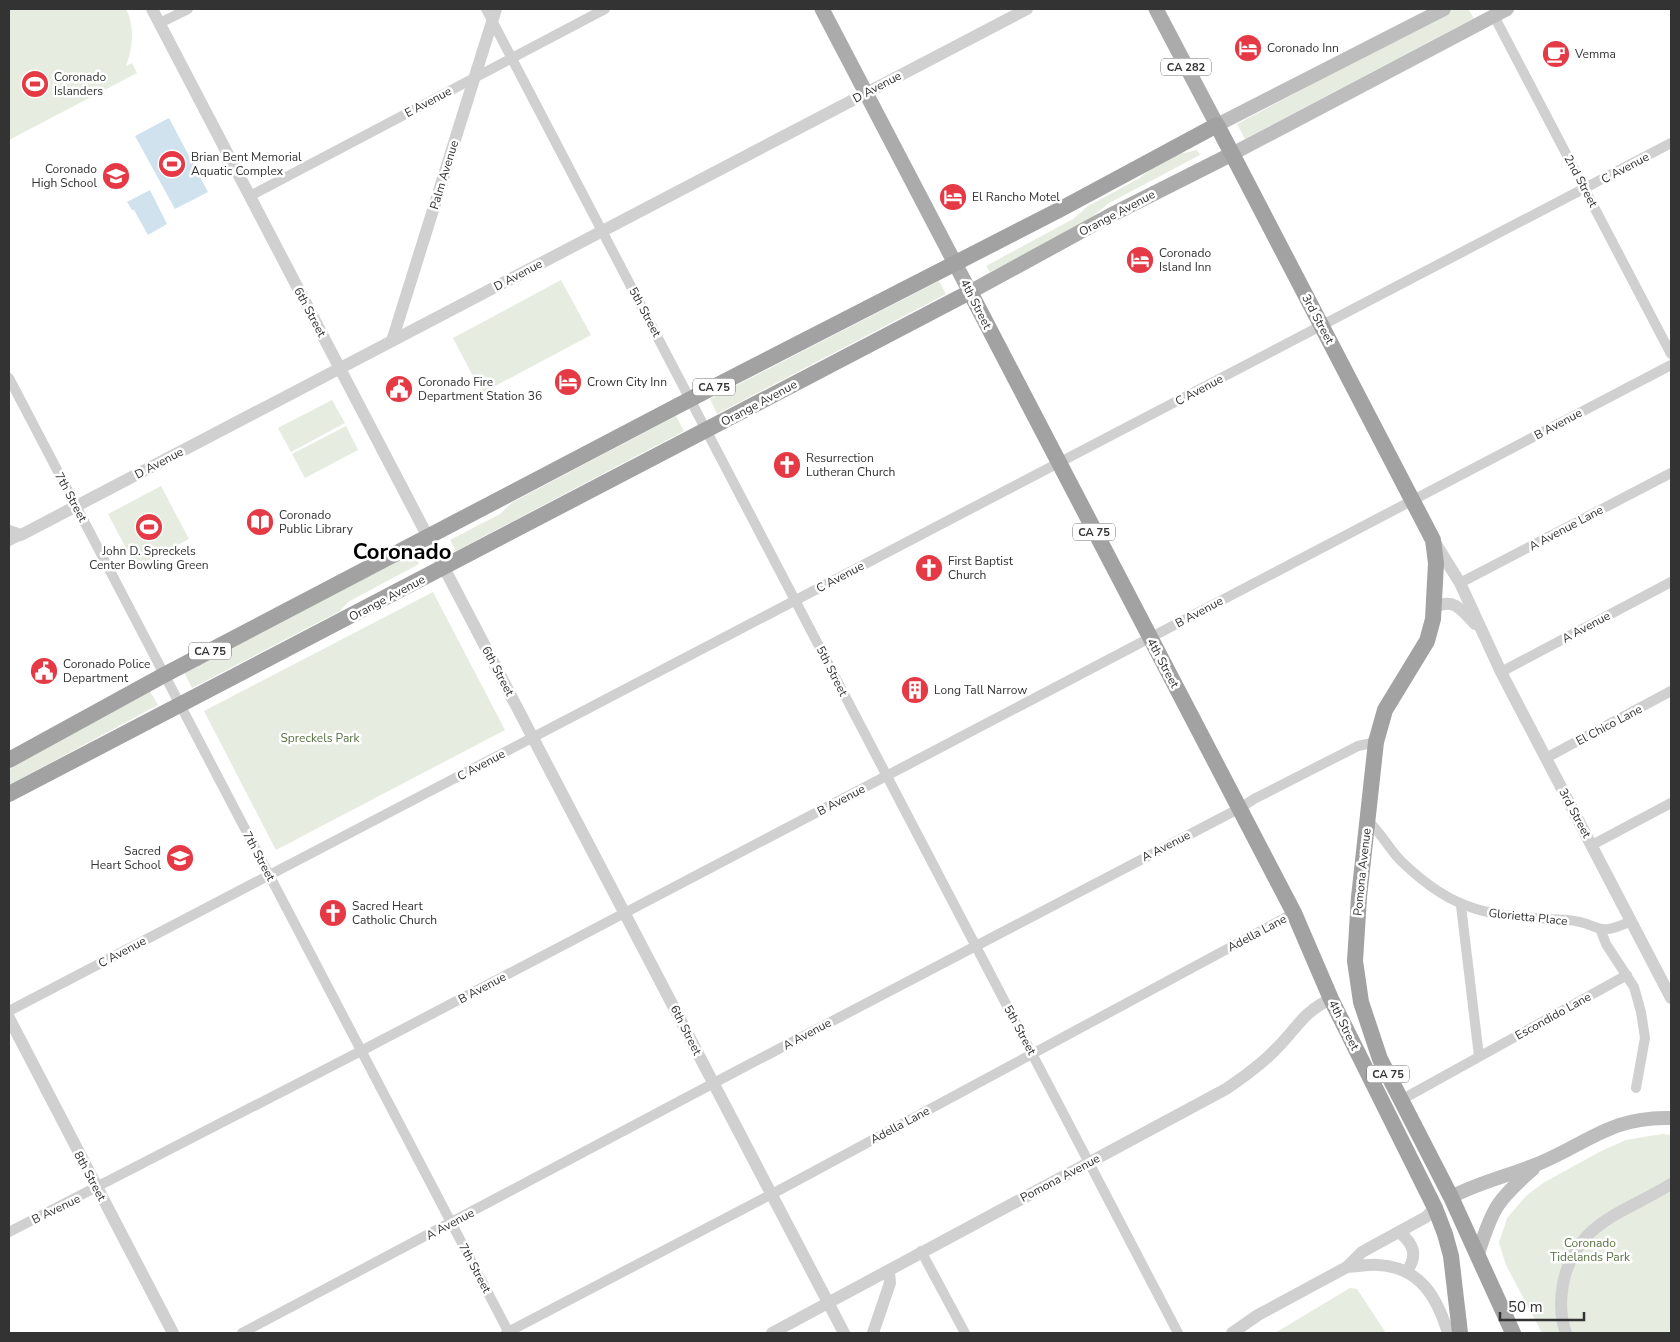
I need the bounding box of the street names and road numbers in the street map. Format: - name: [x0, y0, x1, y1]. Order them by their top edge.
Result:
- road number: CA 282: [1161, 58, 1211, 76]
- street label: D Avenue: [850, 68, 904, 106]
- street label: E Avenue: [402, 83, 454, 121]
- street label: Palm Avenue: [426, 139, 462, 211]
- street label: C Avenue: [1598, 149, 1652, 187]
- street label: 2nd Street: [1561, 152, 1602, 211]
- street label: Orange Avenue: [1076, 186, 1158, 240]
- street label: D Avenue: [491, 256, 545, 294]
- street label: 4th Street: [957, 276, 996, 332]
- street label: 6th Street: [290, 284, 330, 340]
- street label: 5th Street: [625, 284, 665, 340]
- street label: 3rd Street: [1298, 291, 1338, 347]
- street label: C Avenue: [1172, 371, 1226, 409]
- street label: Orange Avenue: [718, 376, 800, 430]
- road number: CA 75: [693, 378, 735, 396]
- street label: B Avenue: [1531, 405, 1585, 443]
- street label: D Avenue: [132, 444, 186, 482]
- street label: 7th Street: [51, 469, 91, 525]
- street label: A Avenue Lane: [1526, 502, 1606, 554]
- road number: CA 75: [1073, 524, 1115, 540]
- street label: C Avenue: [813, 558, 867, 596]
- street label: Orange Avenue: [346, 571, 428, 625]
- street label: B Avenue: [1172, 593, 1226, 631]
- street label: A Avenue: [1559, 608, 1613, 646]
- street label: 4th Street: [1143, 635, 1183, 691]
- road number: CA 75: [189, 642, 231, 659]
- street label: 6th Street: [478, 643, 518, 699]
- street label: 5th Street: [813, 643, 852, 699]
- street label: El Chico Lane: [1573, 701, 1645, 749]
- street label: C Avenue: [454, 746, 508, 784]
- street label: B Avenue: [814, 781, 868, 819]
- street label: 3rd Street: [1555, 785, 1595, 841]
- street label: A Avenue: [1139, 827, 1193, 865]
- street label: Pomona Avenue: [1349, 827, 1375, 917]
- street label: 7th Street: [239, 828, 279, 884]
- street label: Glorietta Place: [1488, 905, 1568, 929]
- street label: Adella Lane: [1225, 911, 1289, 955]
- street label: C Avenue: [95, 933, 149, 971]
- street label: B Avenue: [455, 969, 509, 1007]
- street label: Escondido Lane: [1512, 989, 1594, 1043]
- street label: 4th Street: [1325, 997, 1363, 1054]
- street label: 6th Street: [667, 1002, 706, 1058]
- street label: 5th Street: [1000, 1002, 1040, 1058]
- street label: A Avenue: [780, 1015, 834, 1053]
- road number: CA 75: [1367, 1066, 1409, 1082]
- street label: Adella Lane: [868, 1103, 932, 1147]
- street label: 8th Street: [70, 1148, 110, 1204]
- street label: Pomona Avenue: [1017, 1150, 1103, 1206]
- street label: B Avenue: [29, 1190, 83, 1228]
- street label: A Avenue: [423, 1205, 477, 1243]
- street label: 7th Street: [455, 1240, 495, 1296]

